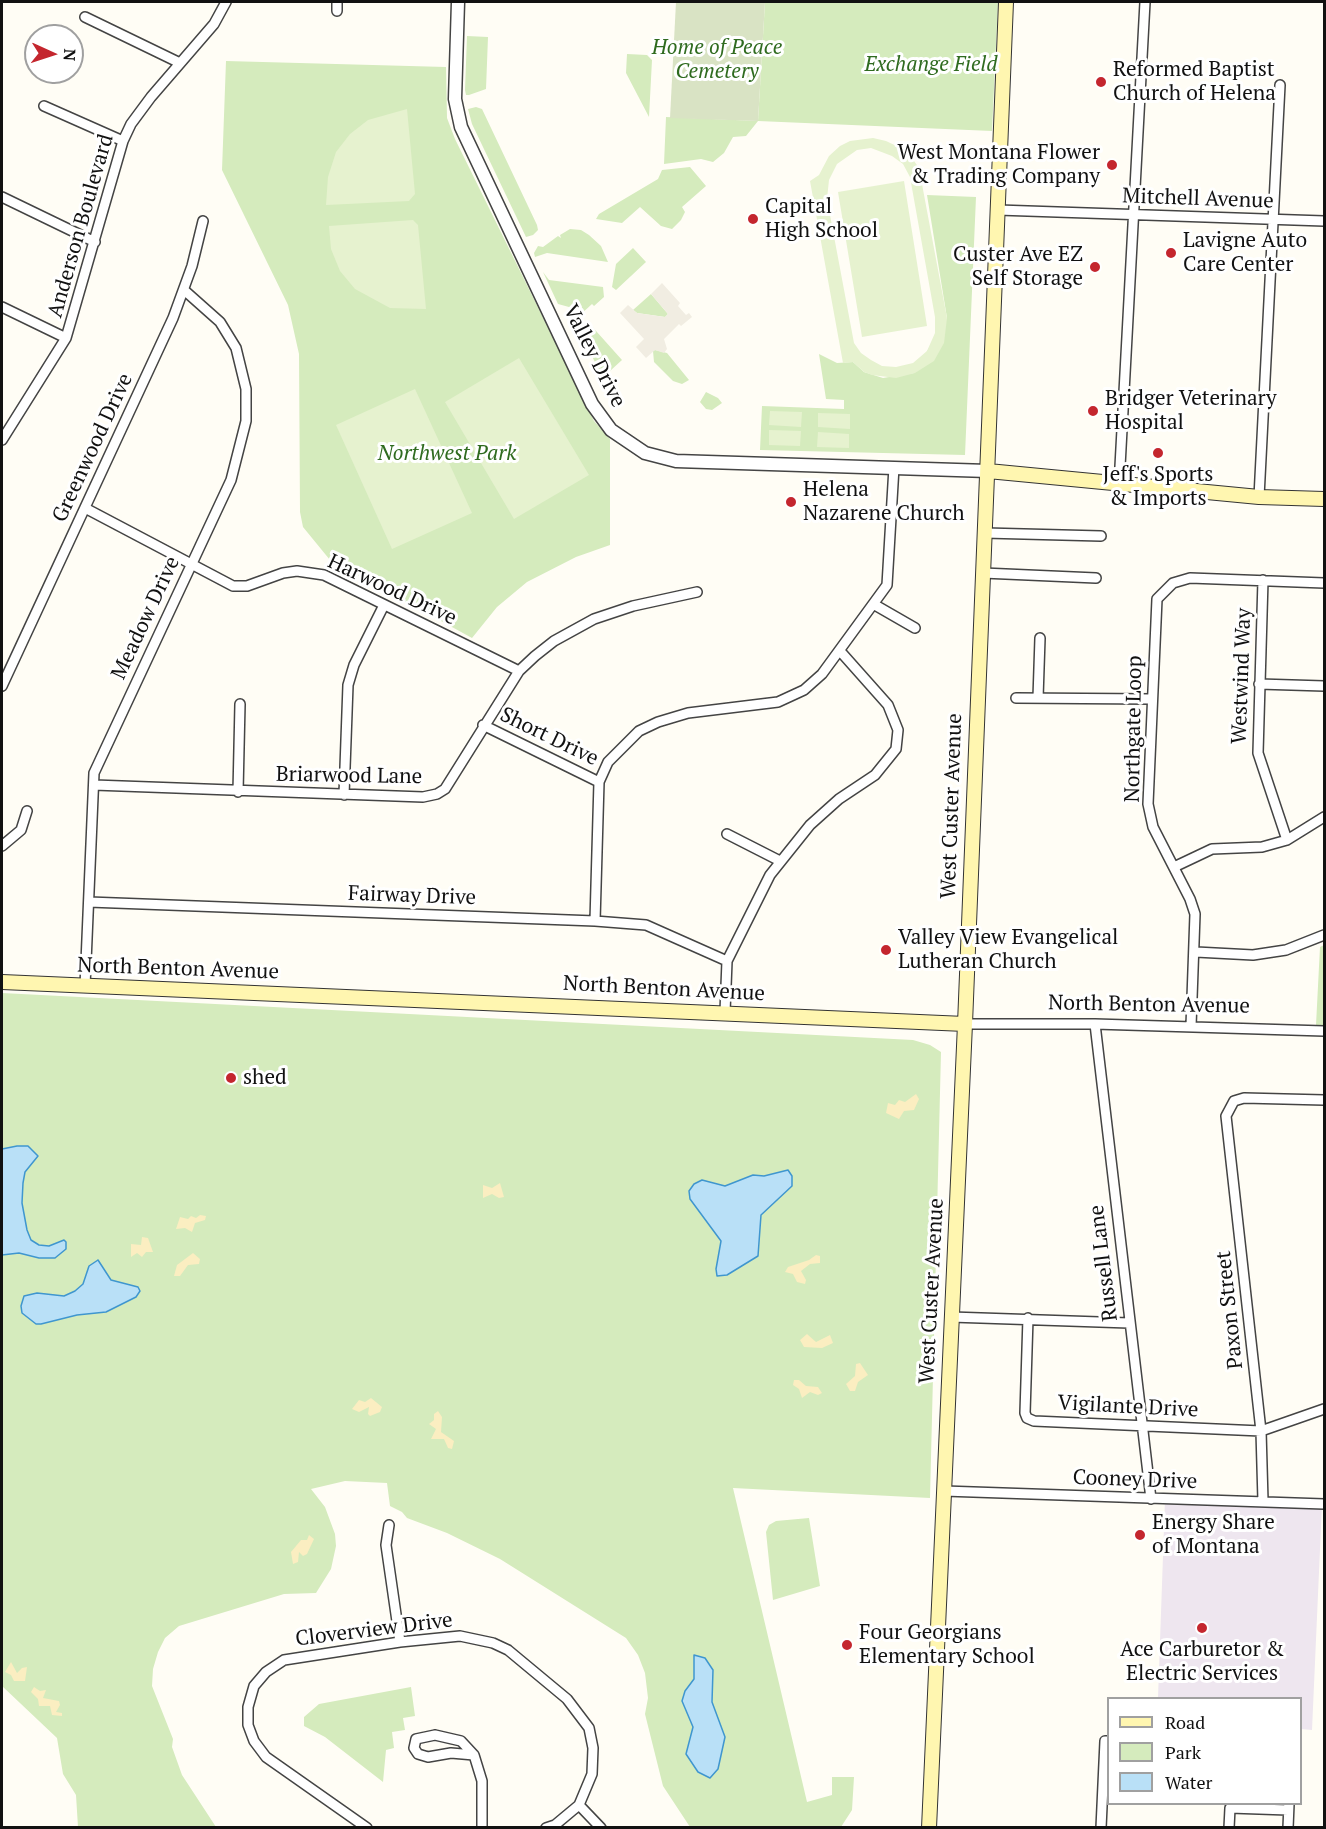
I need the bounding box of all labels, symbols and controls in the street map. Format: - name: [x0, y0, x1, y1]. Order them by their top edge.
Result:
- north arrow: [24, 24, 84, 84]
- park label: Home of Peace Cemetery: [652, 35, 782, 85]
- text: N: [59, 48, 81, 61]
- park label: Exchange Field: [864, 52, 998, 78]
- place label: Reformed Baptist Church of Helena: [1113, 57, 1276, 107]
- marker: Reformed Baptist Church of Helena: [1094, 75, 1108, 89]
- street label: Anderson Boulevard: [43, 131, 119, 321]
- place label: West Montana Flower & Trading Company: [898, 140, 1100, 190]
- marker: West Montana Flower & Trading Company: [1105, 158, 1119, 172]
- street label: Mitchell Avenue: [1122, 184, 1274, 214]
- place label: Capital High School: [765, 194, 878, 244]
- marker: Capital High School: [746, 212, 760, 226]
- place label: Lavigne Auto Care Center: [1183, 228, 1307, 278]
- place label: Custer Ave EZ Self Storage: [953, 242, 1083, 292]
- marker: Lavigne Auto Care Center: [1164, 246, 1178, 260]
- marker: Custer Ave EZ Self Storage: [1088, 260, 1102, 274]
- street label: Valley Drive: [557, 300, 631, 412]
- street label: Greenwood Drive: [48, 370, 138, 526]
- place label: Bridger Veterinary Hospital: [1105, 386, 1277, 436]
- marker: Bridger Veterinary Hospital: [1086, 404, 1100, 418]
- park label: Northwest Park: [378, 441, 516, 467]
- marker: Jeff's Sports & Imports: [1151, 446, 1165, 460]
- place label: Jeff's Sports & Imports: [1103, 462, 1213, 512]
- place label: Helena Nazarene Church: [803, 477, 965, 527]
- marker: Helena Nazarene Church: [784, 495, 798, 509]
- street label: Harwood Drive: [324, 549, 460, 631]
- street label: Meadow Drive: [107, 552, 185, 684]
- street label: Westwind Way: [1227, 608, 1257, 744]
- street label: Northgate Loop: [1120, 655, 1148, 803]
- street label: Short Drive: [496, 702, 602, 772]
- street label: West Custer Avenue: [936, 713, 968, 899]
- street label: Briarwood Lane: [276, 762, 422, 790]
- street label: Fairway Drive: [347, 881, 477, 911]
- place label: Valley View Evangelical Lutheran Church: [898, 925, 1118, 975]
- marker: Valley View Evangelical Lutheran Church: [879, 943, 893, 957]
- street label: North Benton Avenue: [77, 953, 279, 985]
- street label: North Benton Avenue: [563, 971, 765, 1007]
- street label: North Benton Avenue: [1048, 991, 1250, 1019]
- place label: shed: [243, 1065, 287, 1091]
- marker: shed: [224, 1071, 238, 1085]
- street label: West Custer Avenue: [915, 1198, 949, 1384]
- street label: Russell Lane: [1084, 1203, 1124, 1323]
- street label: Paxon Street: [1211, 1250, 1249, 1370]
- street label: Vigilante Drive: [1057, 1391, 1199, 1423]
- street label: Cooney Drive: [1072, 1465, 1198, 1495]
- place label: Energy Share of Montana: [1152, 1510, 1275, 1560]
- marker: Energy Share of Montana: [1133, 1528, 1147, 1542]
- street label: Cloverview Drive: [294, 1608, 454, 1652]
- place label: Four Georgians Elementary School: [859, 1620, 1035, 1670]
- marker: Ace Carburetor & Electric Services: [1195, 1621, 1209, 1635]
- place label: Ace Carburetor & Electric Services: [1120, 1637, 1284, 1687]
- marker: Four Georgians Elementary School: [840, 1638, 854, 1652]
- legend: [1107, 1697, 1302, 1805]
- text: Road: [1165, 1710, 1205, 1734]
- text: Park: [1165, 1740, 1201, 1764]
- text: Water: [1165, 1770, 1212, 1794]

